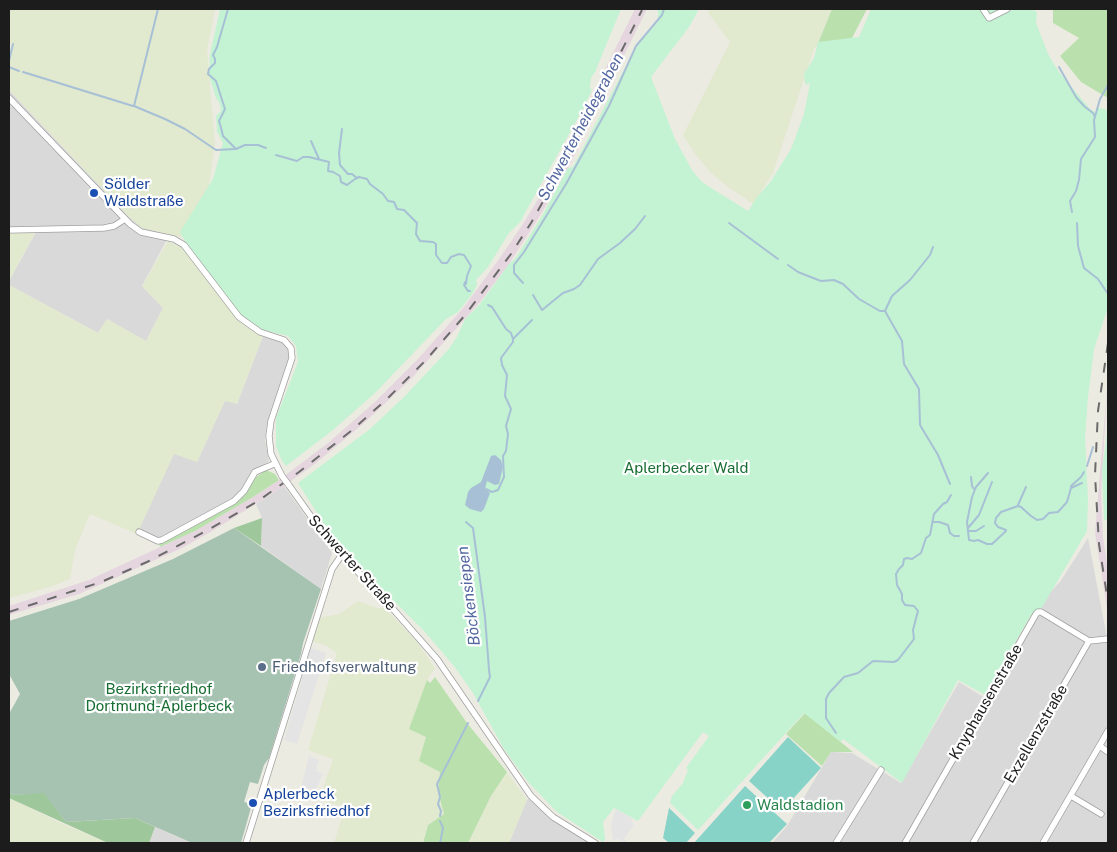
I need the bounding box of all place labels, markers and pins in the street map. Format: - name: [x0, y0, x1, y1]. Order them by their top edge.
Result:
- place label: Sölder Waldstraße: [104, 175, 184, 210]
- marker: Sölder Waldstraße: [88, 187, 100, 199]
- place label: Friedhofsverwaltung: [272, 658, 417, 676]
- marker: Friedhofsverwaltung: [256, 661, 268, 673]
- place label: Aplerbeck Bezirksfriedhof: [263, 785, 370, 820]
- place label: Waldstadion: [757, 796, 843, 814]
- marker: Aplerbeck Bezirksfriedhof: [247, 797, 259, 809]
- marker: Waldstadion: [741, 799, 753, 811]

